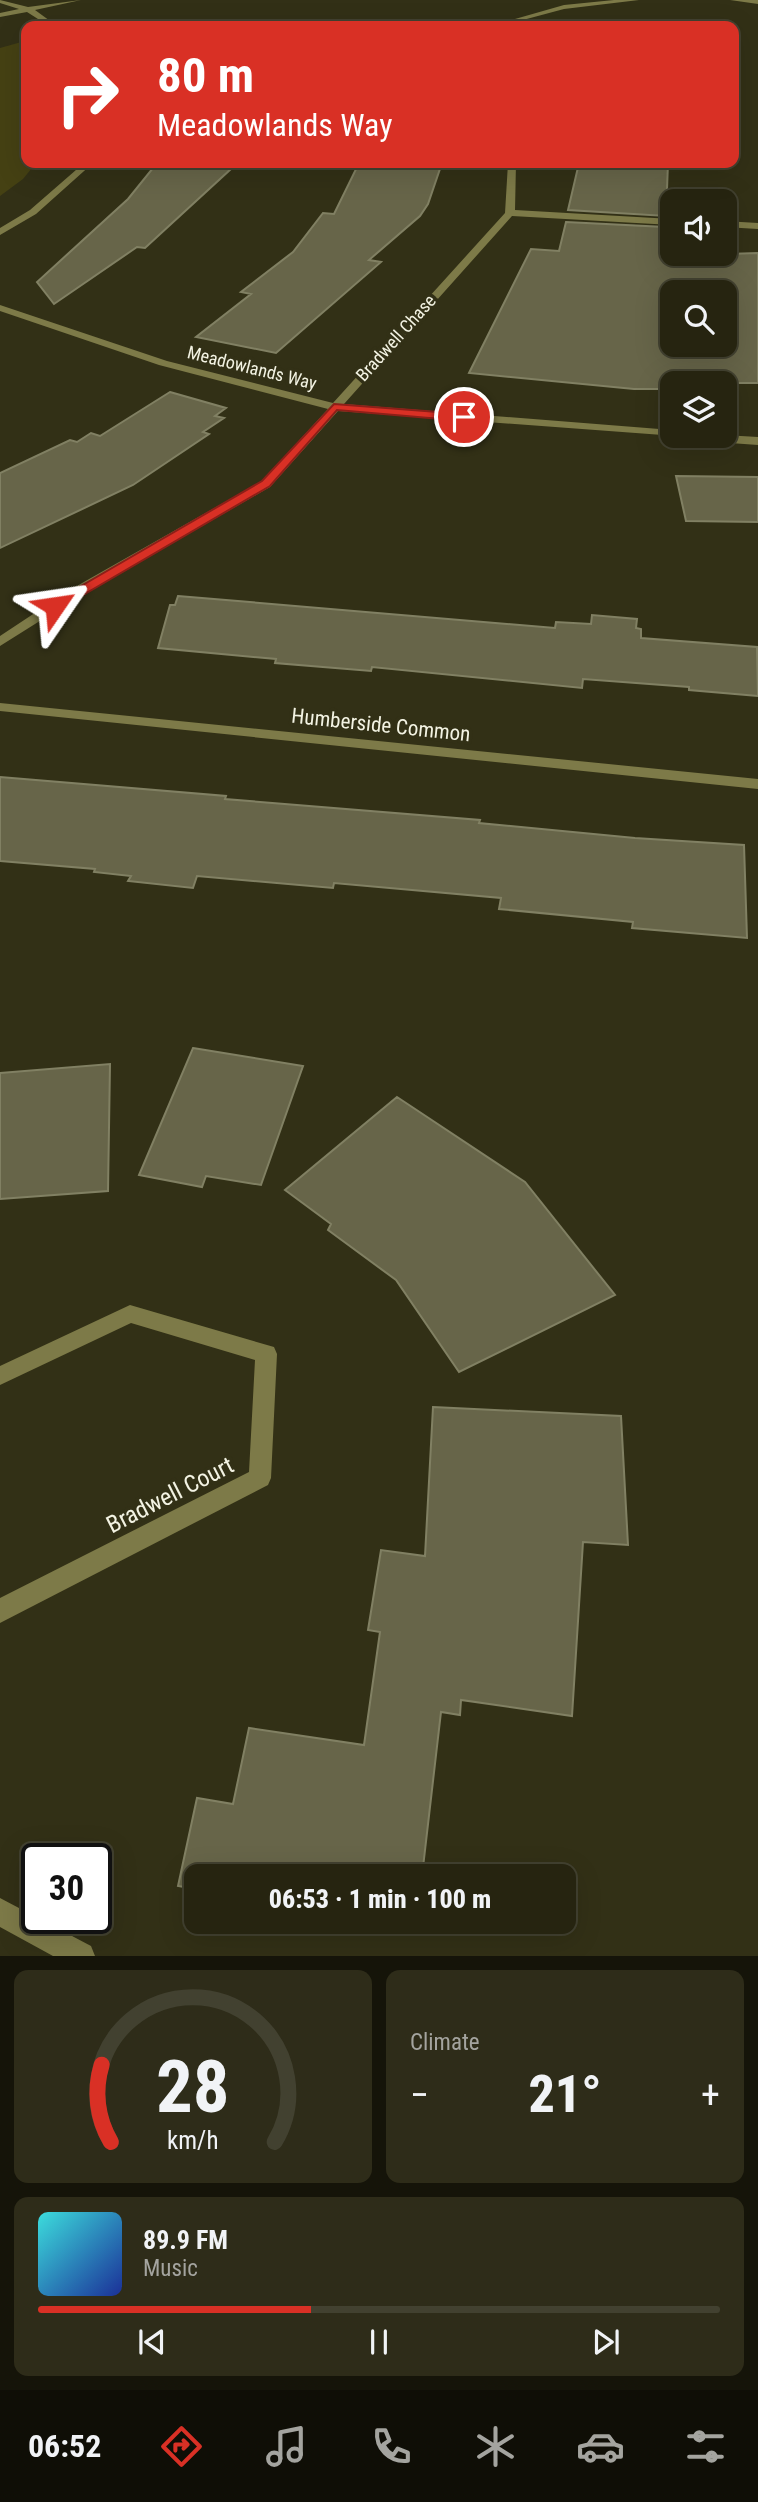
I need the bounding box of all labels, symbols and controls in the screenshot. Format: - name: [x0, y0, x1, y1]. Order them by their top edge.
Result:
- text: 80 m: [157, 47, 254, 104]
- icon: right: [42, 49, 133, 140]
- text: Meadowlands Way: [157, 106, 393, 144]
- map controls: [660, 189, 737, 448]
- button: sound: [660, 189, 737, 266]
- button: search: [660, 280, 737, 357]
- street label: Bradwell Chase: [351, 290, 440, 385]
- street label: Meadowlands Way: [185, 341, 319, 394]
- button: layers: [660, 371, 737, 448]
- pin: [434, 387, 494, 447]
- icon: arrive: [445, 398, 483, 436]
- position arrow: [18, 569, 92, 643]
- street label: Humberside Common: [290, 704, 472, 746]
- street label: Bradwell Court: [102, 1451, 238, 1539]
- speed limit sign: 30: [21, 1843, 112, 1934]
- text: 06:53 · 1 min · 100 m: [269, 1884, 491, 1914]
- text: Climate: [410, 2029, 480, 2056]
- text: 28: [156, 2045, 230, 2131]
- text: 21°: [528, 2064, 602, 2125]
- text: −: [410, 2073, 429, 2117]
- text: +: [701, 2073, 720, 2117]
- text: km/h: [167, 2126, 219, 2155]
- text: 89.9 FM: [143, 2225, 228, 2255]
- text: Music: [143, 2255, 198, 2282]
- icon: previous: [133, 2323, 171, 2361]
- icon: pause: [360, 2323, 398, 2361]
- icon: next: [587, 2323, 625, 2361]
- icon: directions: [157, 2422, 206, 2471]
- icon: music: [262, 2422, 311, 2471]
- icon: phone: [367, 2422, 416, 2471]
- icon: climate: [471, 2422, 520, 2471]
- icon: car: [576, 2422, 625, 2471]
- icon: filters: [681, 2422, 730, 2471]
- text: 06:52: [28, 2427, 101, 2465]

